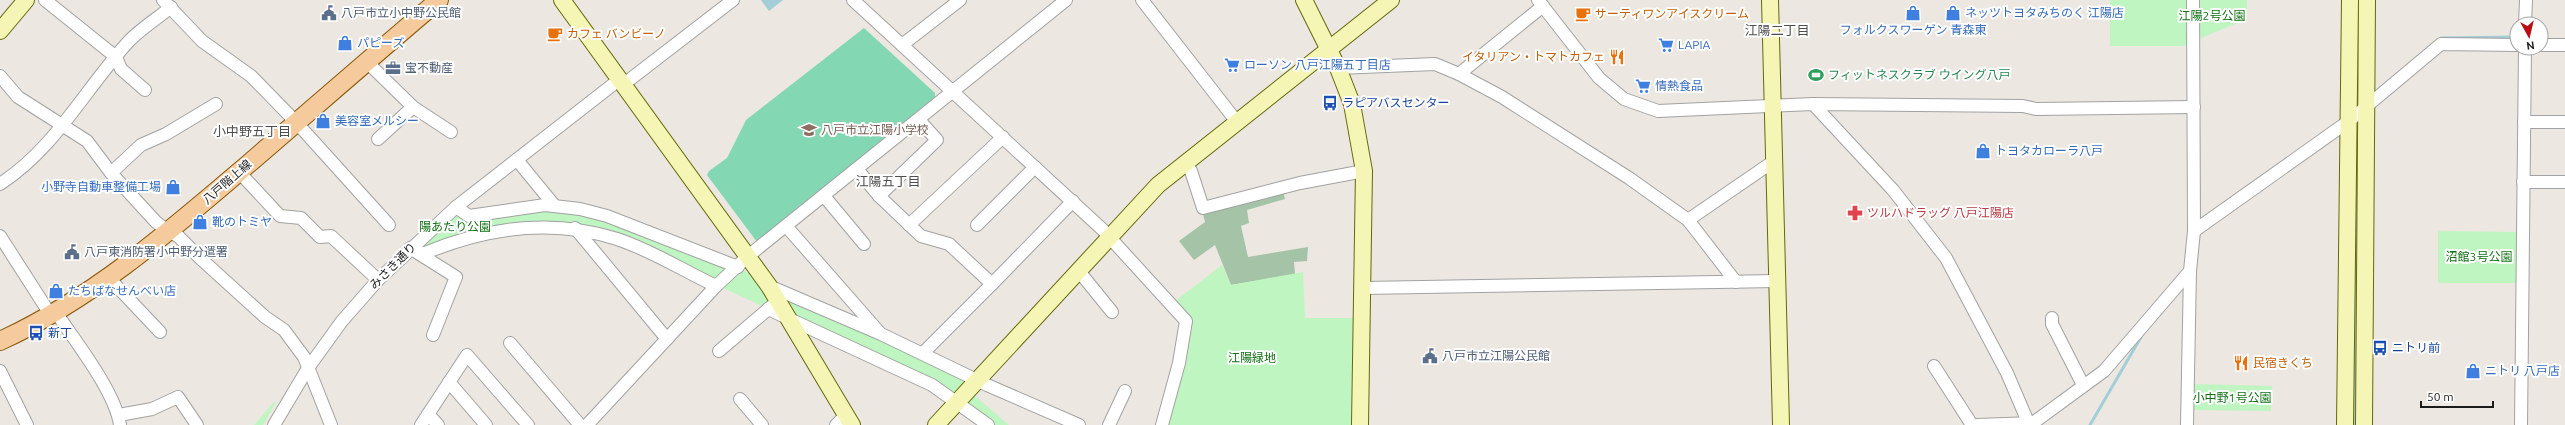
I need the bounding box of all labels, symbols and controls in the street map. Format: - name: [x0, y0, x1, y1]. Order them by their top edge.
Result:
- public building icon: 八戸市立小中野公民館: [320, 4, 338, 22]
- shop icon: フォルクスワーゲン 青森東: [1904, 4, 1922, 22]
- shop icon: ネッツトヨタみちのく 江陽店: [1944, 4, 1962, 22]
- cafe icon: サーティワンアイスクリーム: [1574, 5, 1592, 23]
- place label: 八戸市立小中野公民館: [341, 6, 461, 19]
- place label: ネッツトヨタみちのく 江陽店: [1965, 6, 2124, 19]
- place label: サーティワンアイスクリーム: [1595, 7, 1749, 20]
- park label: 江陽2号公園: [2179, 9, 2245, 22]
- north arrow: [2509, 16, 2549, 56]
- district label: 江陽二丁目: [1744, 23, 1810, 37]
- place label: フォルクスワーゲン 青森東: [1840, 23, 1986, 36]
- cafe icon: カフェ バンビーノ: [546, 25, 564, 43]
- place label: カフェ バンビーノ: [567, 27, 666, 40]
- shop icon: パピーズ: [336, 34, 354, 52]
- place label: パピーズ: [357, 36, 404, 49]
- supermarket icon: LAPIA: [1657, 36, 1675, 54]
- place label: LAPIA: [1678, 38, 1710, 51]
- text: N: [2525, 39, 2535, 52]
- restaurant icon: イタリアン・トマトカフェ: [1608, 48, 1626, 66]
- place label: イタリアン・トマトカフェ: [1462, 50, 1605, 63]
- supermarket icon: ローソン 八戸江陽五丁目店: [1223, 56, 1241, 74]
- place label: ローソン 八戸江陽五丁目店: [1244, 58, 1391, 71]
- office icon: 宝不動産: [384, 59, 402, 77]
- place label: 宝不動産: [405, 61, 453, 74]
- sports icon: フィットネスクラブ ウイング八戸: [1807, 66, 1825, 84]
- place label: フィットネスクラブ ウイング八戸: [1828, 68, 2011, 81]
- supermarket icon: 情熱食品: [1634, 77, 1652, 95]
- place label: 情熱食品: [1655, 79, 1703, 92]
- bus stop icon: ラピアバスセンター: [1321, 94, 1339, 112]
- place label: ラピアバスセンター: [1342, 96, 1450, 109]
- shop icon: 美容室メルシー: [314, 112, 332, 130]
- place label: 美容室メルシー: [335, 114, 419, 127]
- school or university icon: 八戸市立江陽小学校: [800, 121, 818, 139]
- place label: 八戸市立江陽小学校: [821, 123, 929, 136]
- district label: 小中野五丁目: [213, 124, 291, 138]
- shop icon: トヨタカローラ八戸: [1974, 142, 1992, 160]
- place label: トヨタカローラ八戸: [1995, 144, 2103, 157]
- street label: 八戸階上線: [200, 157, 254, 206]
- district label: 江陽五丁目: [855, 174, 921, 188]
- shop icon: 小野寺自動車整備工場: [164, 178, 182, 196]
- place label: 小野寺自動車整備工場: [41, 180, 161, 193]
- pharmacy icon: ツルハドラッグ 八戸江陽店: [1846, 204, 1864, 222]
- place label: ツルハドラッグ 八戸江陽店: [1867, 206, 2014, 219]
- shop icon: 靴のトミヤ: [191, 213, 209, 231]
- place label: 靴のトミヤ: [212, 215, 272, 228]
- park label: 陽あたり公園: [419, 220, 491, 233]
- street label: みさき通り: [367, 240, 418, 291]
- public building icon: 八戸東消防署小中野分遣署: [63, 243, 81, 261]
- place label: 八戸東消防署小中野分遣署: [84, 245, 228, 258]
- park label: 沼館3号公園: [2446, 250, 2512, 263]
- shop icon: たちばなせんべい店: [47, 282, 65, 300]
- place label: たちばなせんべい店: [68, 284, 176, 297]
- bus stop icon: 新丁: [27, 324, 45, 342]
- place label: 新丁: [48, 326, 72, 339]
- bus stop icon: ニトリ前: [2371, 339, 2389, 357]
- place label: ニトリ前: [2392, 341, 2440, 354]
- public building icon: 八戸市立江陽公民館: [1421, 347, 1439, 365]
- place label: 八戸市立江陽公民館: [1442, 349, 1550, 362]
- park label: 江陽緑地: [1228, 351, 1276, 364]
- restaurant icon: 民宿きくち: [2232, 354, 2250, 372]
- place label: 民宿きくち: [2253, 356, 2313, 369]
- shop icon: ニトリ 八戸店: [2464, 362, 2482, 380]
- place label: ニトリ 八戸店: [2485, 364, 2560, 377]
- scale bar: [2421, 383, 2493, 409]
- text: 50 m: [2427, 390, 2454, 403]
- park label: 小中野1号公園: [2193, 391, 2271, 404]

